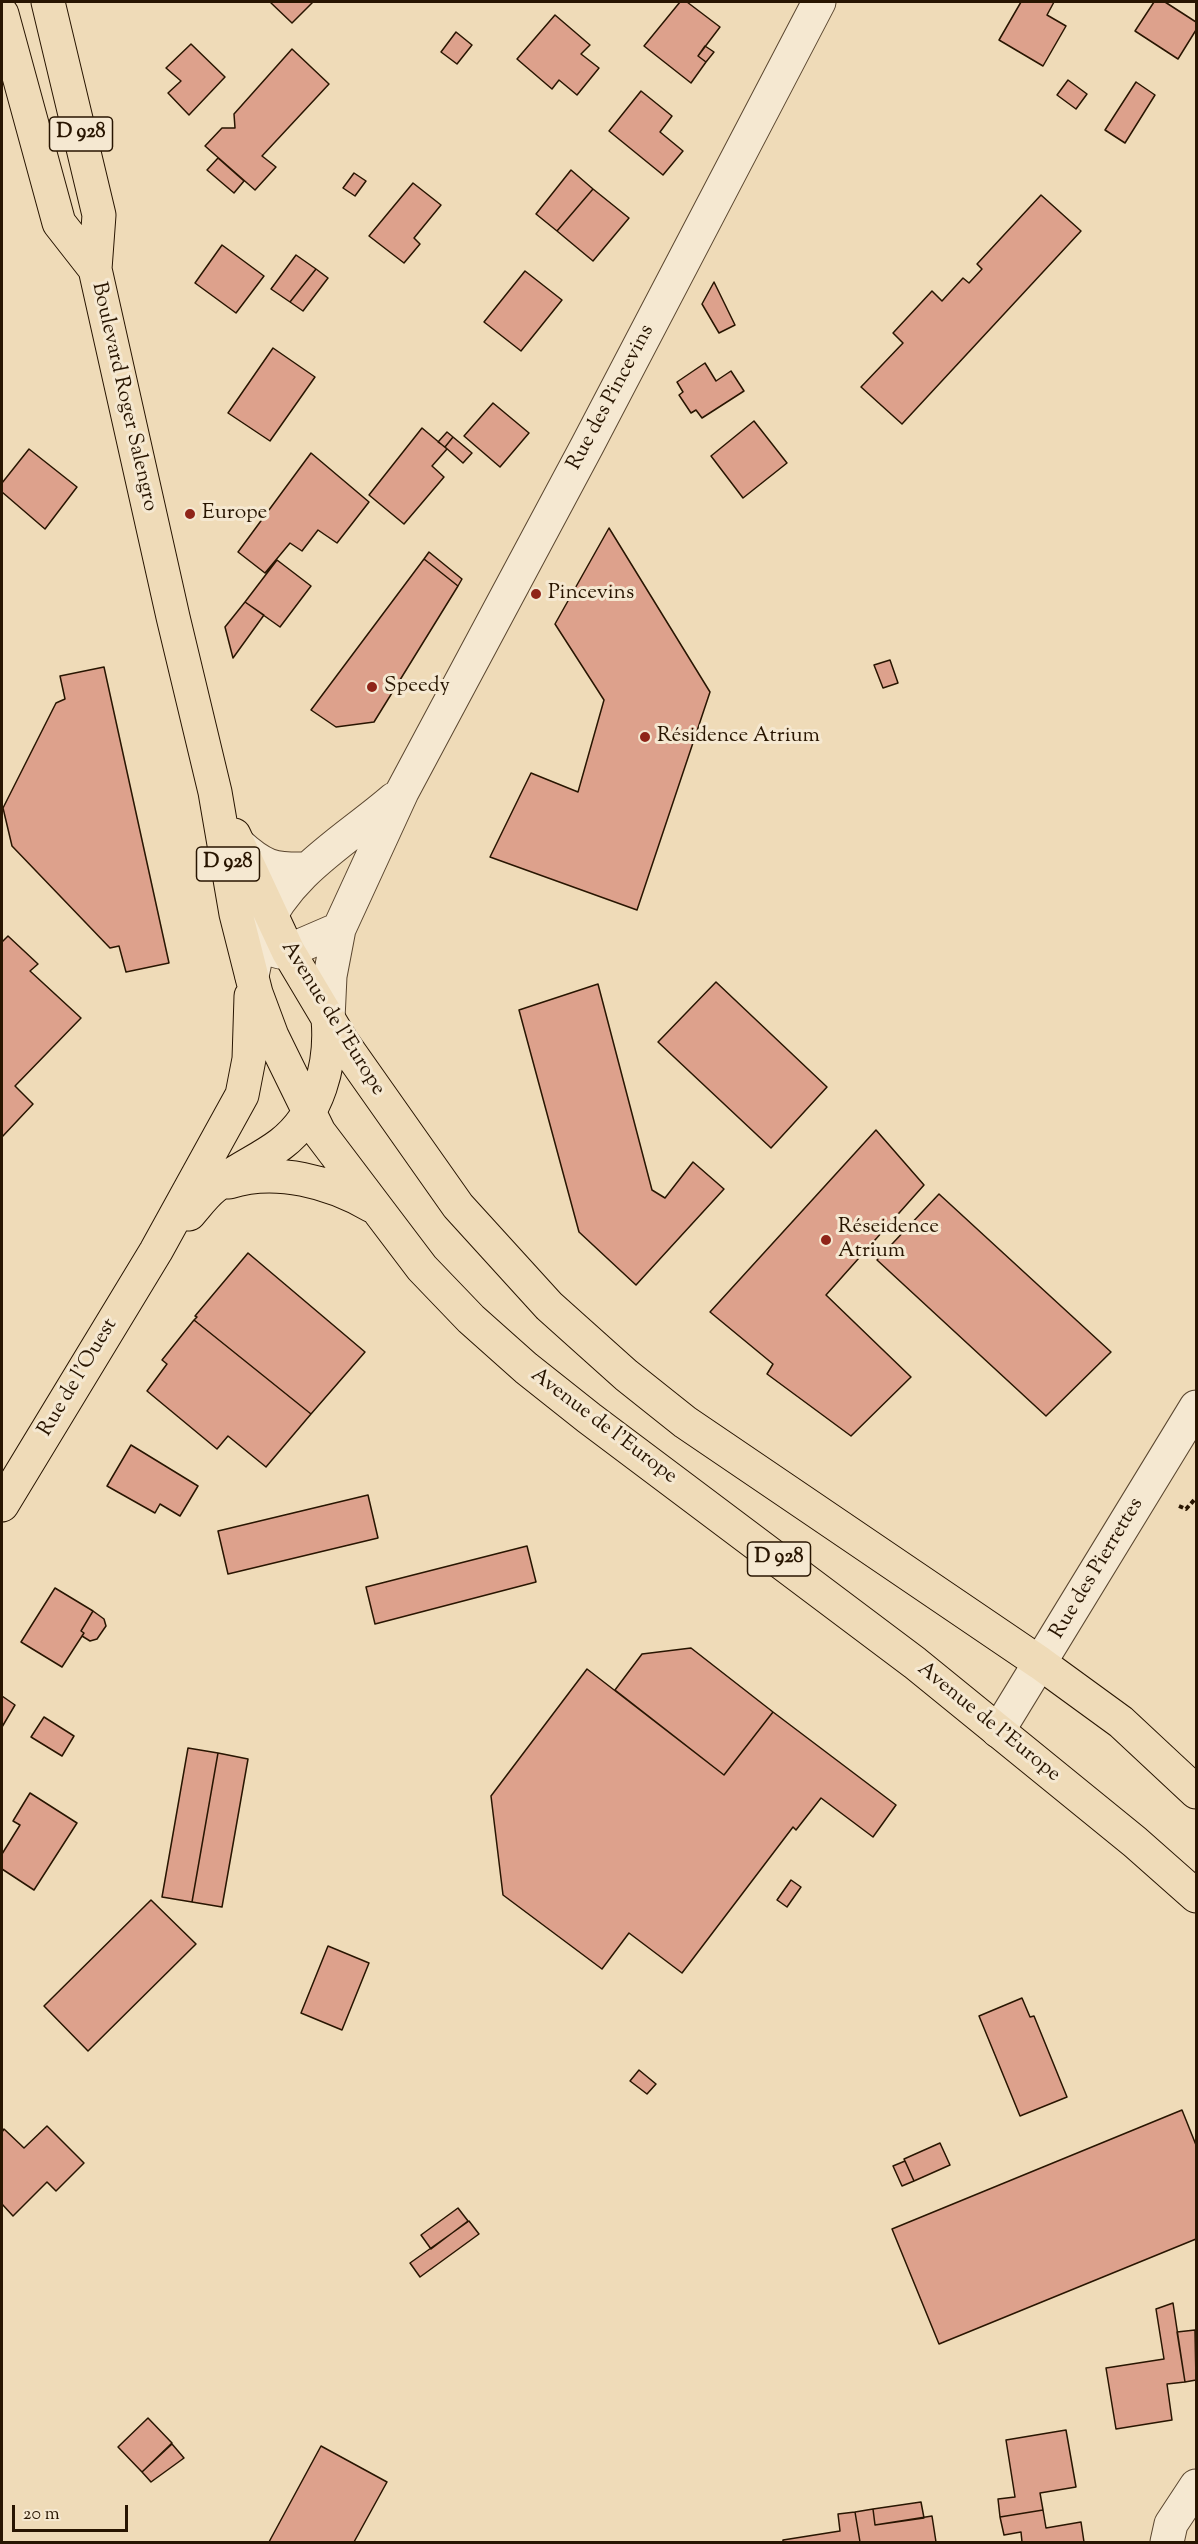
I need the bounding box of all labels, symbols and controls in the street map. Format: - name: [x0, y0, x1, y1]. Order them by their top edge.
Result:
- road number: D 928: [50, 117, 112, 151]
- street label: Boulevard Roger Salengro: [84, 280, 162, 514]
- street label: Rue des Pincevins: [563, 321, 661, 475]
- place label: Europe: [202, 501, 267, 527]
- marker: Europe: [183, 507, 197, 521]
- place label: Pincevins: [548, 581, 634, 607]
- marker: Pincevins: [529, 587, 543, 601]
- place label: Speedy: [384, 674, 450, 700]
- marker: Speedy: [365, 680, 379, 694]
- place label: Résidence Atrium: [657, 724, 820, 750]
- marker: Résidence Atrium: [638, 730, 652, 744]
- road number: D 928: [196, 847, 260, 881]
- street label: Avenue de l'Europe: [274, 937, 390, 1101]
- place label: Réseidence Atrium: [838, 1215, 939, 1265]
- marker: Réseidence Atrium: [819, 1233, 833, 1247]
- street label: Rue de l'Ouest: [34, 1314, 124, 1442]
- street label: Avenue de l'Europe: [525, 1364, 681, 1490]
- street label: Rue des Pierrettes: [1046, 1494, 1150, 1644]
- road number: D 928: [748, 1542, 810, 1576]
- street label: Avenue de l'Europe: [911, 1657, 1065, 1789]
- scale bar: [15, 2493, 130, 2531]
- text: 20 m: [23, 2502, 60, 2528]

